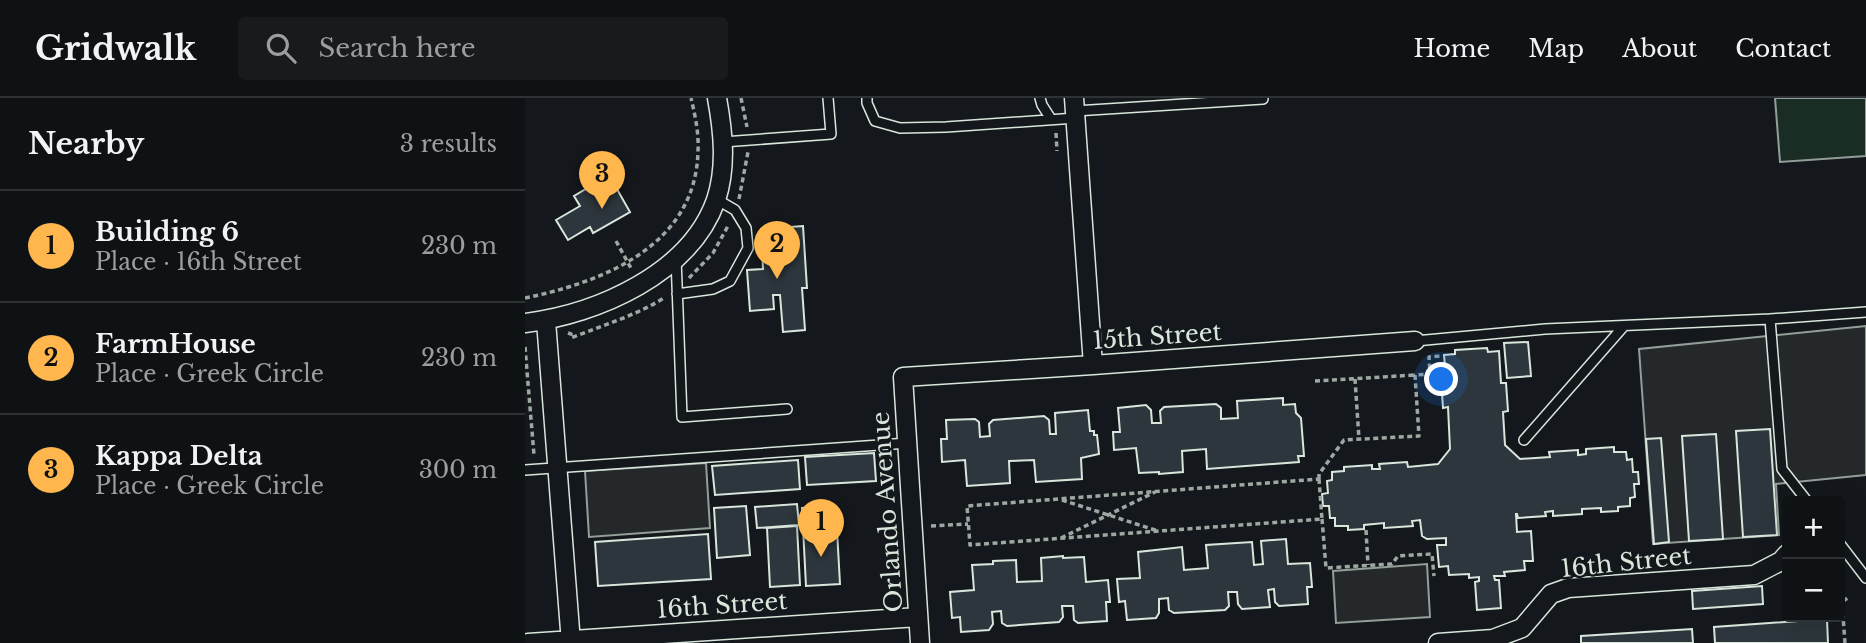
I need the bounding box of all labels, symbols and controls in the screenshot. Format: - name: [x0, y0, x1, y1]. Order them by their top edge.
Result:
- search box: [238, 17, 728, 80]
- text: Gridwalk: [35, 28, 196, 69]
- icon: search: [262, 29, 300, 67]
- text: Search here: [318, 32, 476, 64]
- text: Home: [1414, 34, 1490, 63]
- text: Map: [1528, 34, 1584, 63]
- text: About: [1622, 34, 1697, 63]
- text: Contact: [1735, 34, 1831, 63]
- text: Nearby: [28, 125, 144, 162]
- text: 3 results: [400, 130, 497, 158]
- pin: 3: [579, 151, 625, 209]
- text: Building 6: [95, 216, 239, 248]
- pin: 2: [754, 221, 800, 279]
- text: 1: [46, 232, 56, 260]
- text: 230 m: [421, 232, 497, 260]
- text: Place · 16th Street: [95, 248, 302, 276]
- street label: 15th Street: [1092, 317, 1222, 355]
- text: FarmHouse: [95, 328, 256, 360]
- text: 2: [44, 344, 58, 372]
- text: 230 m: [421, 344, 497, 372]
- text: Place · Greek Circle: [95, 360, 324, 388]
- your location: [1424, 362, 1458, 396]
- street label: Orlando Avenue: [866, 411, 908, 613]
- text: Kappa Delta: [95, 440, 263, 472]
- text: 3: [44, 456, 58, 484]
- text: 300 m: [419, 456, 497, 484]
- text: Place · Greek Circle: [95, 472, 324, 500]
- map controls: [1782, 496, 1845, 622]
- button: +: [1782, 496, 1845, 559]
- pin: 1: [798, 499, 844, 557]
- street label: 16th Street: [1559, 541, 1693, 583]
- button: −: [1782, 559, 1845, 622]
- street label: 16th Street: [656, 586, 788, 624]

